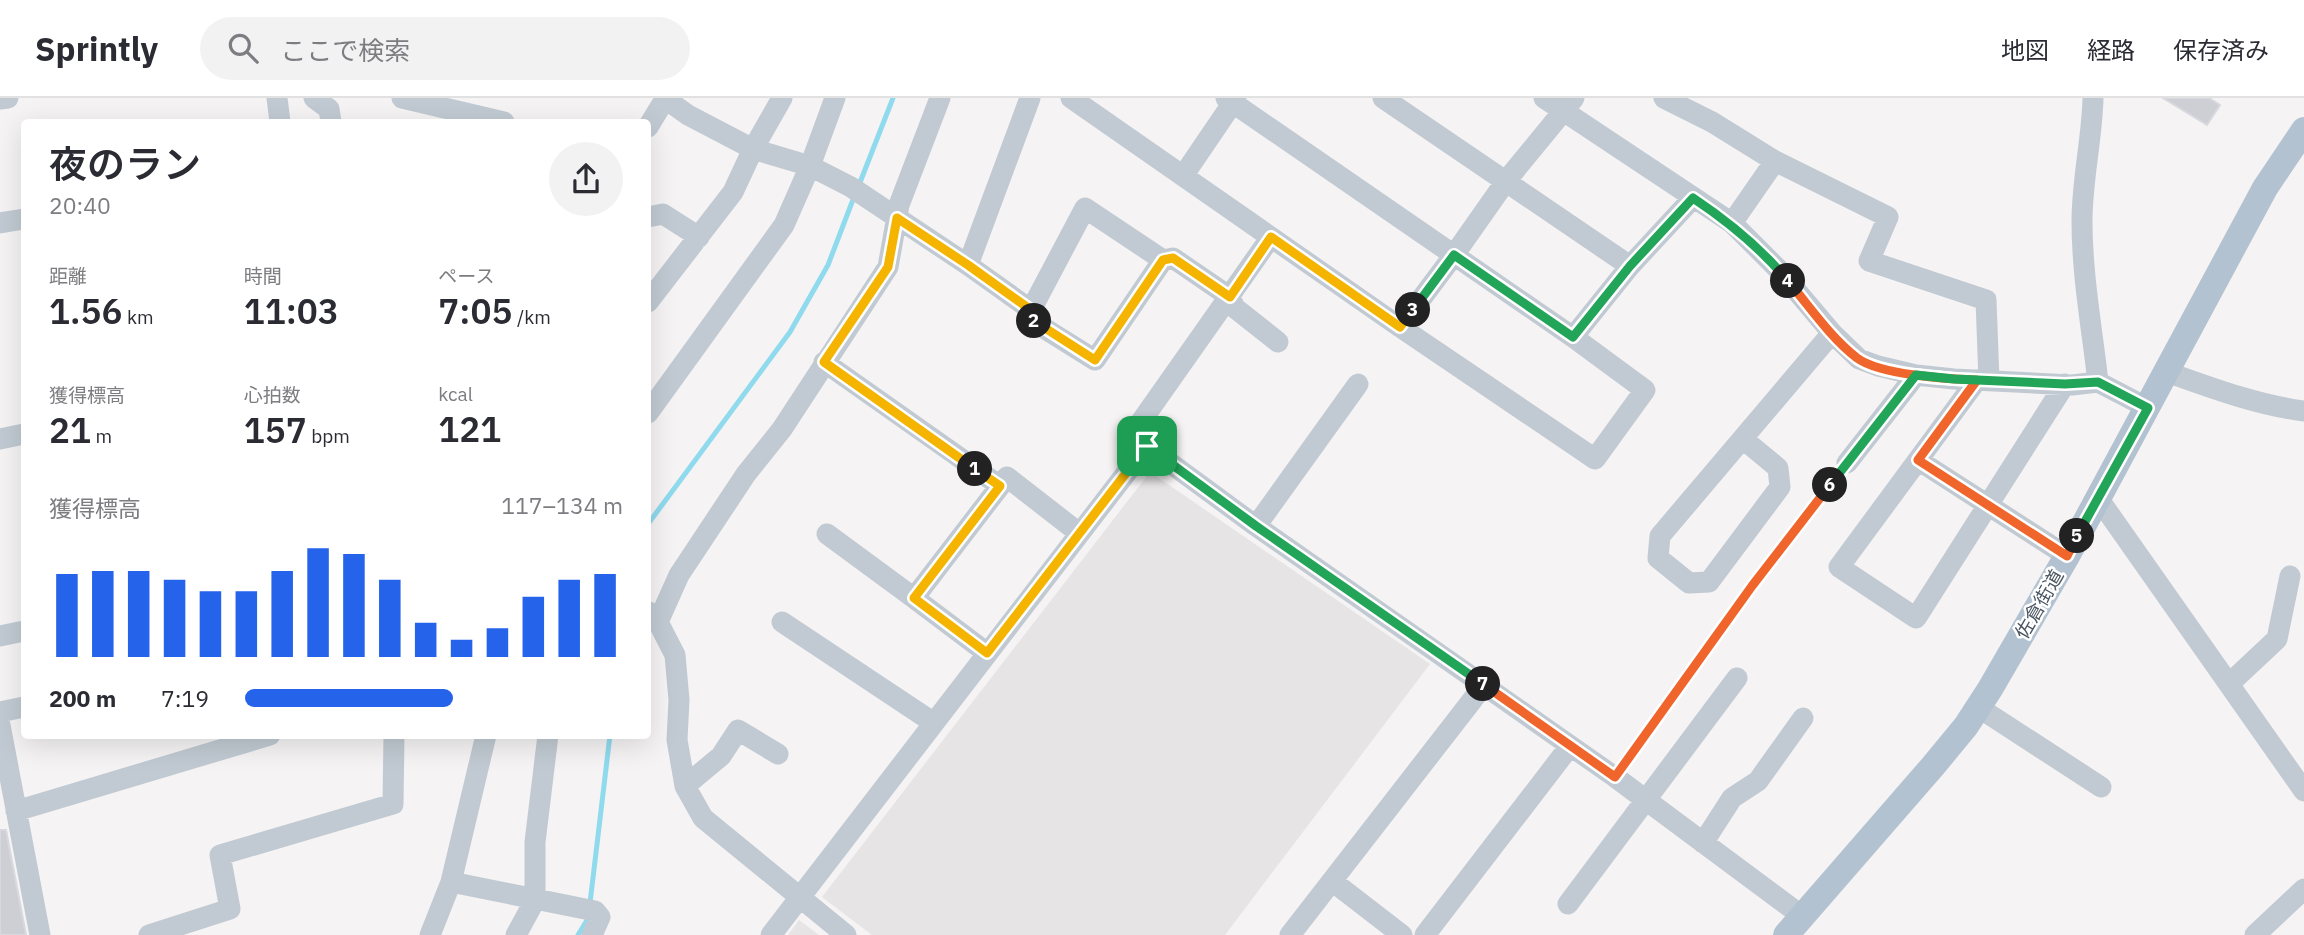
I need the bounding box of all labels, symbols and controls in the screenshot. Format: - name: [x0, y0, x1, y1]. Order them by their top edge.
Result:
- search box: [200, 17, 690, 80]
- text: Sprintly: [35, 27, 158, 70]
- icon: search: [224, 29, 262, 67]
- text: ここで検索: [280, 33, 410, 67]
- text: 地図: [2001, 34, 2049, 66]
- text: 経路: [2087, 34, 2135, 66]
- text: 保存済み: [2173, 34, 2269, 66]
- text: 夜のラン: [49, 139, 201, 188]
- button: share: [549, 142, 623, 216]
- text: 20:40: [49, 190, 111, 220]
- text: 距離: [49, 264, 87, 288]
- text: 時間: [244, 264, 282, 288]
- text: ペース: [438, 264, 494, 288]
- pin: 4: [1770, 264, 1806, 298]
- text: 4: [1782, 268, 1793, 292]
- text: 1.56: [49, 288, 122, 334]
- text: 11:03: [244, 288, 339, 334]
- text: 7:05: [438, 288, 513, 334]
- pin: 3: [1396, 292, 1430, 328]
- text: 3: [1407, 297, 1418, 321]
- pin: 2: [1016, 304, 1052, 339]
- text: km: [122, 305, 154, 329]
- text: /km: [513, 305, 551, 329]
- text: 2: [1028, 308, 1039, 332]
- text: kcal: [438, 382, 473, 406]
- text: 獲得標高: [49, 383, 125, 407]
- text: 心拍数: [244, 383, 301, 407]
- text: 121: [438, 406, 501, 452]
- text: 21: [49, 407, 91, 453]
- text: 157: [244, 407, 307, 453]
- pin: [1117, 416, 1177, 476]
- text: m: [91, 424, 112, 448]
- text: bpm: [307, 424, 350, 448]
- icon: arrive: [1128, 427, 1166, 465]
- pin: 1: [958, 452, 992, 486]
- text: 1: [969, 456, 980, 480]
- pin: 6: [1812, 468, 1848, 502]
- text: 6: [1824, 472, 1835, 496]
- text: 117–134 m: [501, 490, 623, 520]
- text: 獲得標高: [49, 493, 141, 523]
- pin: 5: [2060, 518, 2094, 554]
- text: 5: [2071, 523, 2082, 547]
- street label: 佐倉街道: [2010, 565, 2068, 643]
- pin: 7: [1466, 666, 1500, 702]
- text: 7: [1477, 671, 1488, 695]
- text: 200 m: [49, 683, 116, 713]
- text: 7:19: [161, 683, 209, 713]

